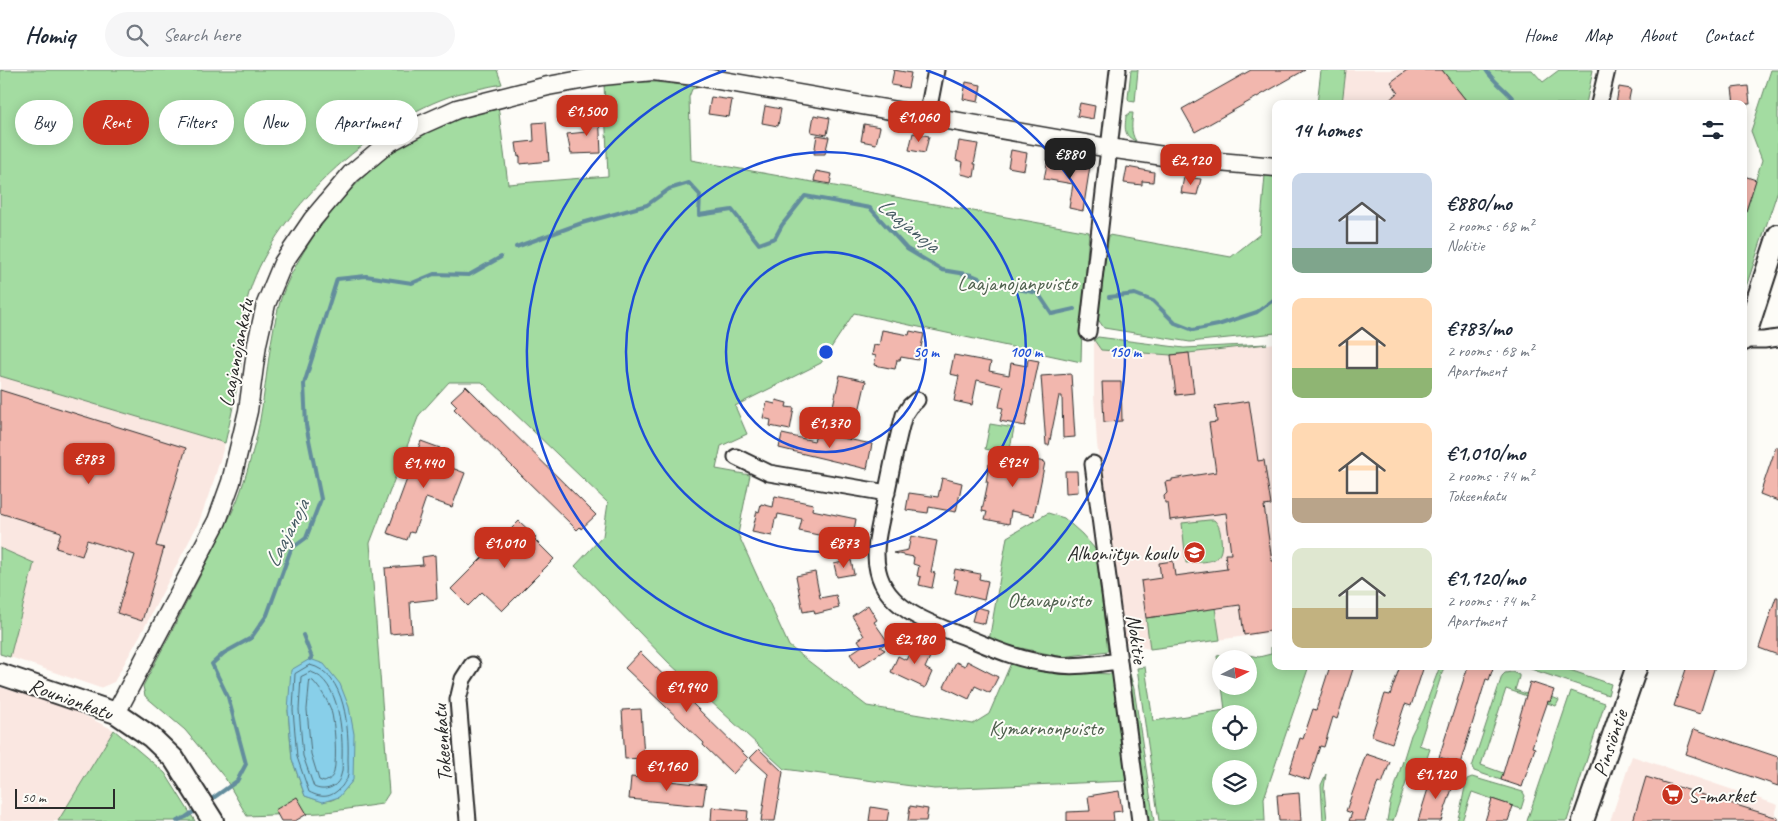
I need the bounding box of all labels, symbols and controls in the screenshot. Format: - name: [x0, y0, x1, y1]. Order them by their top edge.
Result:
- search box: [105, 12, 455, 57]
- text: Homiq: [25, 20, 75, 50]
- icon: search: [123, 21, 151, 49]
- text: Search here: [163, 23, 240, 47]
- text: Home: [1524, 24, 1557, 46]
- text: Map: [1585, 24, 1612, 46]
- text: About: [1640, 24, 1676, 46]
- text: Contact: [1704, 24, 1753, 46]
- pin: €1,500: [546, 94, 628, 137]
- chip: Buy: [15, 100, 73, 145]
- chip: Rent: [83, 100, 149, 145]
- chip: Filters: [159, 100, 234, 145]
- chip: New: [244, 100, 306, 145]
- chip: Apartment: [316, 100, 418, 145]
- pin: €1,060: [878, 100, 960, 143]
- text: €1,500: [568, 101, 606, 121]
- text: €1,060: [899, 107, 939, 127]
- icon: filters: [1699, 116, 1727, 144]
- text: 14 homes: [1292, 117, 1361, 143]
- pin: €880: [1040, 138, 1100, 180]
- text: €880: [1056, 144, 1084, 164]
- pin: €2,120: [1150, 144, 1232, 186]
- text: €2,120: [1171, 150, 1211, 170]
- text: €880/mo: [1447, 190, 1512, 216]
- water label: Laajanoja: [871, 191, 947, 260]
- icon: home: [1332, 193, 1392, 253]
- text: 2 rooms · 68 m²: [1447, 216, 1533, 236]
- text: Nokitie: [1447, 236, 1485, 256]
- park label: Laajanojanpuisto: [957, 270, 1079, 296]
- street label: Laajanojankatu: [213, 296, 259, 409]
- text: €783/mo: [1447, 315, 1512, 341]
- icon: home: [1332, 318, 1392, 378]
- text: 2 rooms · 68 m²: [1447, 341, 1533, 361]
- centre of rings: [817, 343, 835, 361]
- text: 50 m: [913, 343, 940, 362]
- text: 100 m: [1010, 343, 1044, 362]
- text: 150 m: [1109, 343, 1143, 362]
- text: Apartment: [1447, 361, 1506, 381]
- pin: €1,370: [789, 406, 871, 449]
- text: €1,370: [810, 413, 850, 433]
- text: €1,010/mo: [1447, 440, 1525, 466]
- pin: €783: [59, 442, 119, 485]
- icon: home: [1332, 443, 1392, 503]
- pin: €1,440: [383, 446, 465, 489]
- pin: €924: [983, 446, 1043, 488]
- text: €783: [75, 449, 103, 469]
- text: €924: [999, 452, 1027, 472]
- text: €1,440: [404, 453, 444, 473]
- text: 2 rooms · 74 m²: [1447, 466, 1533, 486]
- text: Tokeenkatu: [1447, 486, 1506, 506]
- water label: Laajanoja: [258, 493, 317, 572]
- pin: €1,010: [464, 526, 546, 569]
- pin: €873: [814, 526, 874, 569]
- text: €1,010: [485, 533, 525, 553]
- text: €873: [830, 533, 858, 553]
- place label: Alhoniityn koulu: [1067, 540, 1179, 566]
- school or university icon: Alhoniityn koulu: [1182, 541, 1206, 565]
- text: €1,120/mo: [1447, 565, 1525, 591]
- icon: home: [1332, 568, 1392, 628]
- park label: Otavapuisto: [1007, 587, 1093, 613]
- text: 2 rooms · 74 m²: [1447, 591, 1533, 611]
- text: Apartment: [1447, 611, 1506, 631]
- street label: Nokitie: [1121, 613, 1154, 667]
- pin: €2,180: [874, 622, 956, 665]
- text: €2,180: [895, 629, 935, 649]
- north arrow: [1212, 650, 1258, 695]
- map controls: [1212, 650, 1257, 805]
- pin: €1,940: [646, 670, 728, 713]
- street label: Rounionkatu: [26, 672, 118, 727]
- text: €1,940: [668, 677, 706, 697]
- street label: Tokeenkatu: [426, 702, 458, 783]
- button: locate: [1212, 705, 1257, 750]
- street label: Pinsiöntie: [1586, 705, 1634, 780]
- park label: Kymarnonpuisto: [989, 715, 1106, 741]
- pin: €1,160: [626, 750, 708, 792]
- text: €1,160: [647, 756, 687, 776]
- pin: €1,120: [1395, 758, 1477, 800]
- button: layers: [1212, 760, 1257, 805]
- text: €1,120: [1416, 764, 1456, 784]
- place label: S-market: [1688, 782, 1757, 808]
- supermarket icon: S-market: [1660, 783, 1684, 807]
- scale bar: [15, 786, 115, 809]
- text: 50 m: [22, 789, 46, 806]

